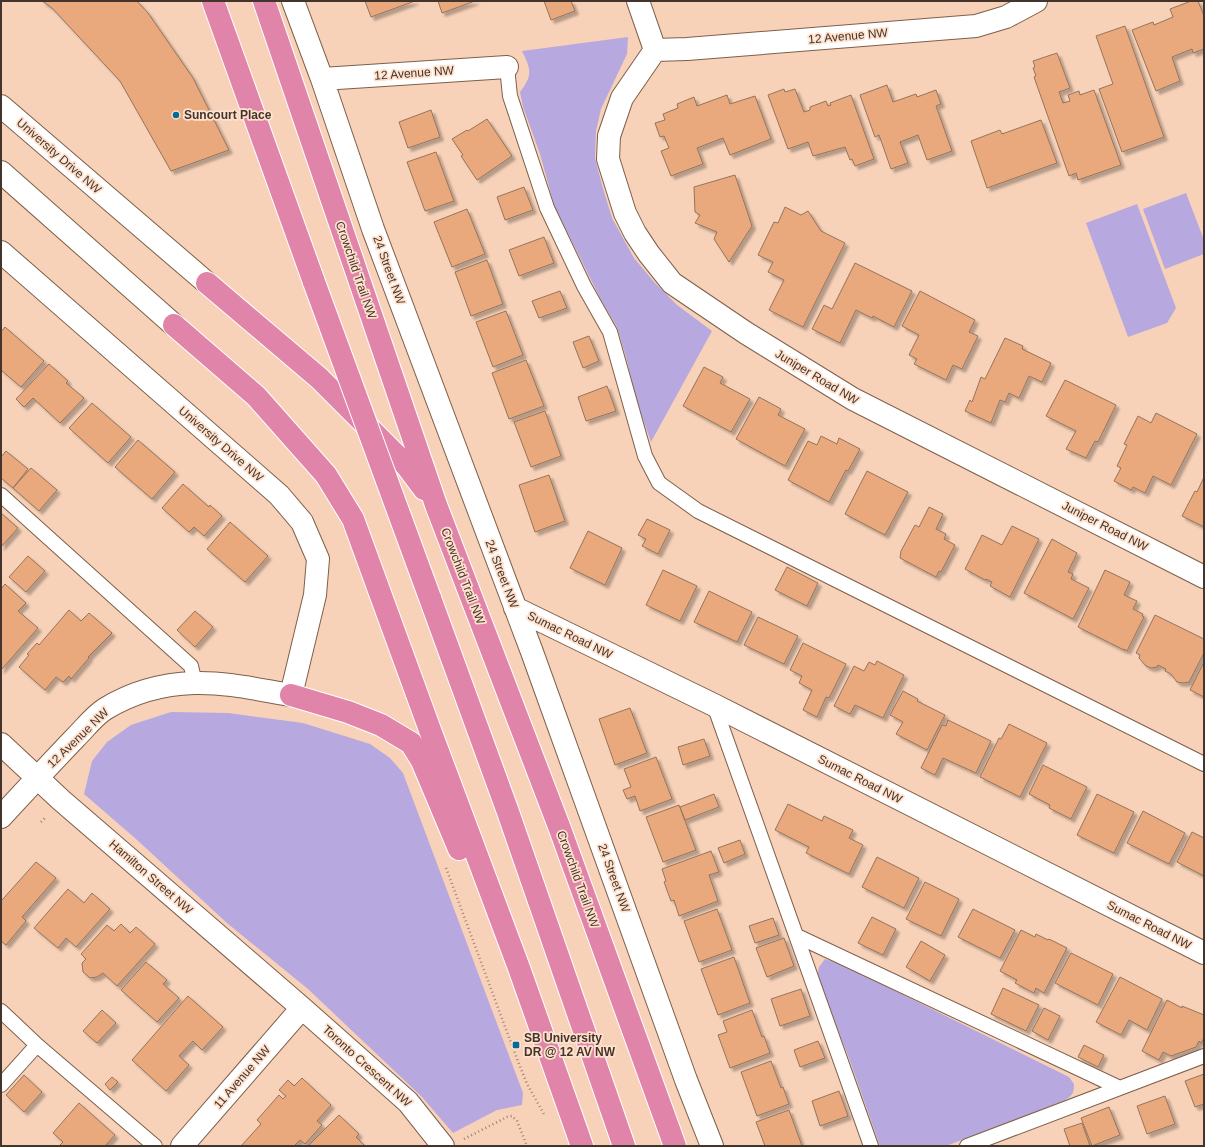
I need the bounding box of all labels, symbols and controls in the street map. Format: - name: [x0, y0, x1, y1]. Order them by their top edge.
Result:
- street label: 12 Avenue NW: [808, 25, 889, 46]
- street label: 12 Avenue NW: [374, 63, 455, 83]
- place label: Suncourt Place: [184, 108, 272, 122]
- marker: Suncourt Place: [171, 110, 181, 120]
- street label: University Drive NW: [14, 116, 105, 197]
- street label: Crowchild Trail NW: [333, 219, 379, 321]
- street label: 24 Street NW: [370, 234, 408, 307]
- street label: Juniper Road NW: [773, 347, 862, 408]
- street label: University Drive NW: [176, 404, 267, 485]
- street label: Juniper Road NW: [1060, 498, 1151, 554]
- street label: Crowchild Trail NW: [438, 526, 488, 627]
- street label: 24 Street NW: [483, 538, 522, 611]
- street label: Sumac Road NW: [525, 608, 615, 662]
- street label: 12 Avenue NW: [44, 705, 112, 771]
- street label: Sumac Road NW: [816, 752, 905, 807]
- street label: Crowchild Trail NW: [554, 829, 602, 930]
- street label: Hamilton Street NW: [106, 837, 196, 918]
- street label: 24 Street NW: [595, 842, 633, 915]
- street label: Sumac Road NW: [1105, 898, 1194, 953]
- street label: Toronto Crescent NW: [320, 1022, 415, 1110]
- place label: SB University DR @ 12 AV NW: [524, 1031, 616, 1059]
- marker: SB University DR @ 12 AV NW: [511, 1040, 521, 1050]
- street label: 11 Avenue NW: [211, 1042, 274, 1111]

